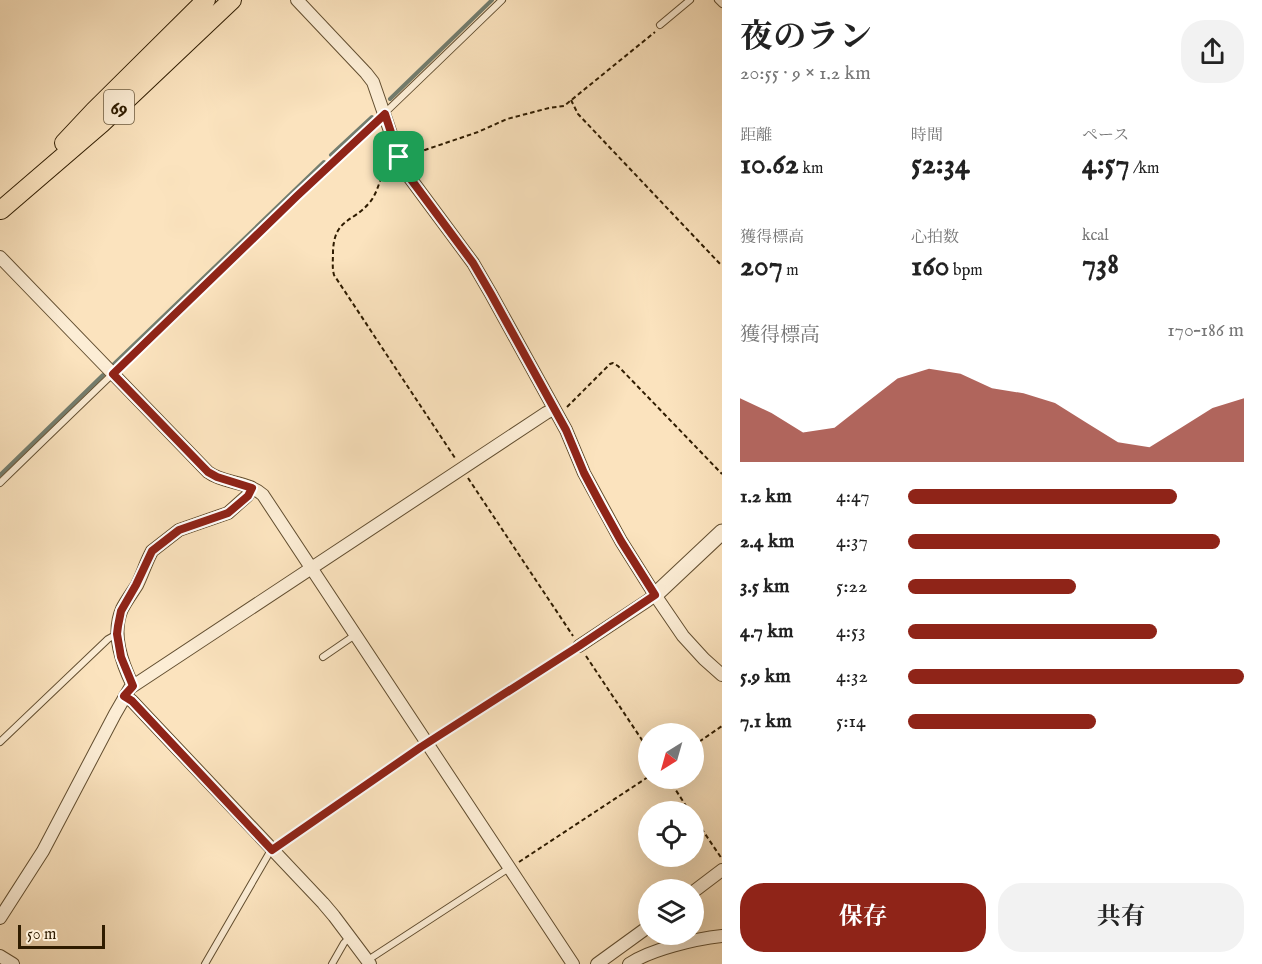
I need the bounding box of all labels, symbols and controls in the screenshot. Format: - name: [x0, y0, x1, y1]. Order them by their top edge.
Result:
- text: 夜のラン: [740, 17, 872, 59]
- button: share: [1181, 20, 1244, 83]
- text: 20:55 · 9 × 1.2 km: [740, 61, 871, 86]
- road number: 69: [104, 90, 134, 124]
- text: 距離: [740, 126, 772, 146]
- text: 時間: [911, 126, 943, 146]
- text: ペース: [1082, 126, 1129, 146]
- pin: [373, 131, 424, 182]
- icon: arrive: [382, 140, 415, 173]
- text: 10.62: [740, 146, 799, 184]
- text: 52:34: [911, 146, 970, 184]
- text: 4:57: [1082, 146, 1130, 184]
- text: km: [799, 159, 823, 179]
- text: /km: [1130, 159, 1159, 179]
- text: kcal: [1082, 226, 1109, 246]
- text: 獲得標高: [740, 228, 804, 248]
- text: 心拍数: [911, 228, 959, 248]
- text: 738: [1082, 246, 1119, 284]
- text: 207: [740, 248, 783, 286]
- text: 160: [911, 248, 950, 286]
- text: m: [783, 261, 799, 281]
- text: bpm: [950, 261, 983, 281]
- text: 170–186 m: [1167, 318, 1244, 343]
- text: 獲得標高: [740, 323, 820, 348]
- text: 1.2 km: [740, 484, 792, 509]
- text: 4:47: [836, 484, 870, 509]
- text: 2.4 km: [740, 529, 794, 554]
- text: 4:37: [836, 529, 868, 554]
- text: 3.5 km: [740, 574, 790, 599]
- text: 5:22: [836, 574, 867, 599]
- text: 4.7 km: [740, 619, 793, 644]
- text: 4:53: [836, 619, 866, 644]
- text: 5.9 km: [740, 664, 791, 689]
- text: 4:32: [836, 664, 868, 689]
- text: 7.1 km: [740, 709, 792, 734]
- text: 5:14: [836, 709, 866, 734]
- north arrow: [638, 723, 704, 789]
- map controls: [638, 723, 704, 945]
- button: locate: [638, 801, 704, 867]
- button: layers: [638, 879, 704, 945]
- button: 保存: [740, 883, 986, 952]
- button: 共有: [998, 883, 1244, 952]
- scale bar: [18, 922, 105, 950]
- text: 50 m: [27, 925, 56, 945]

